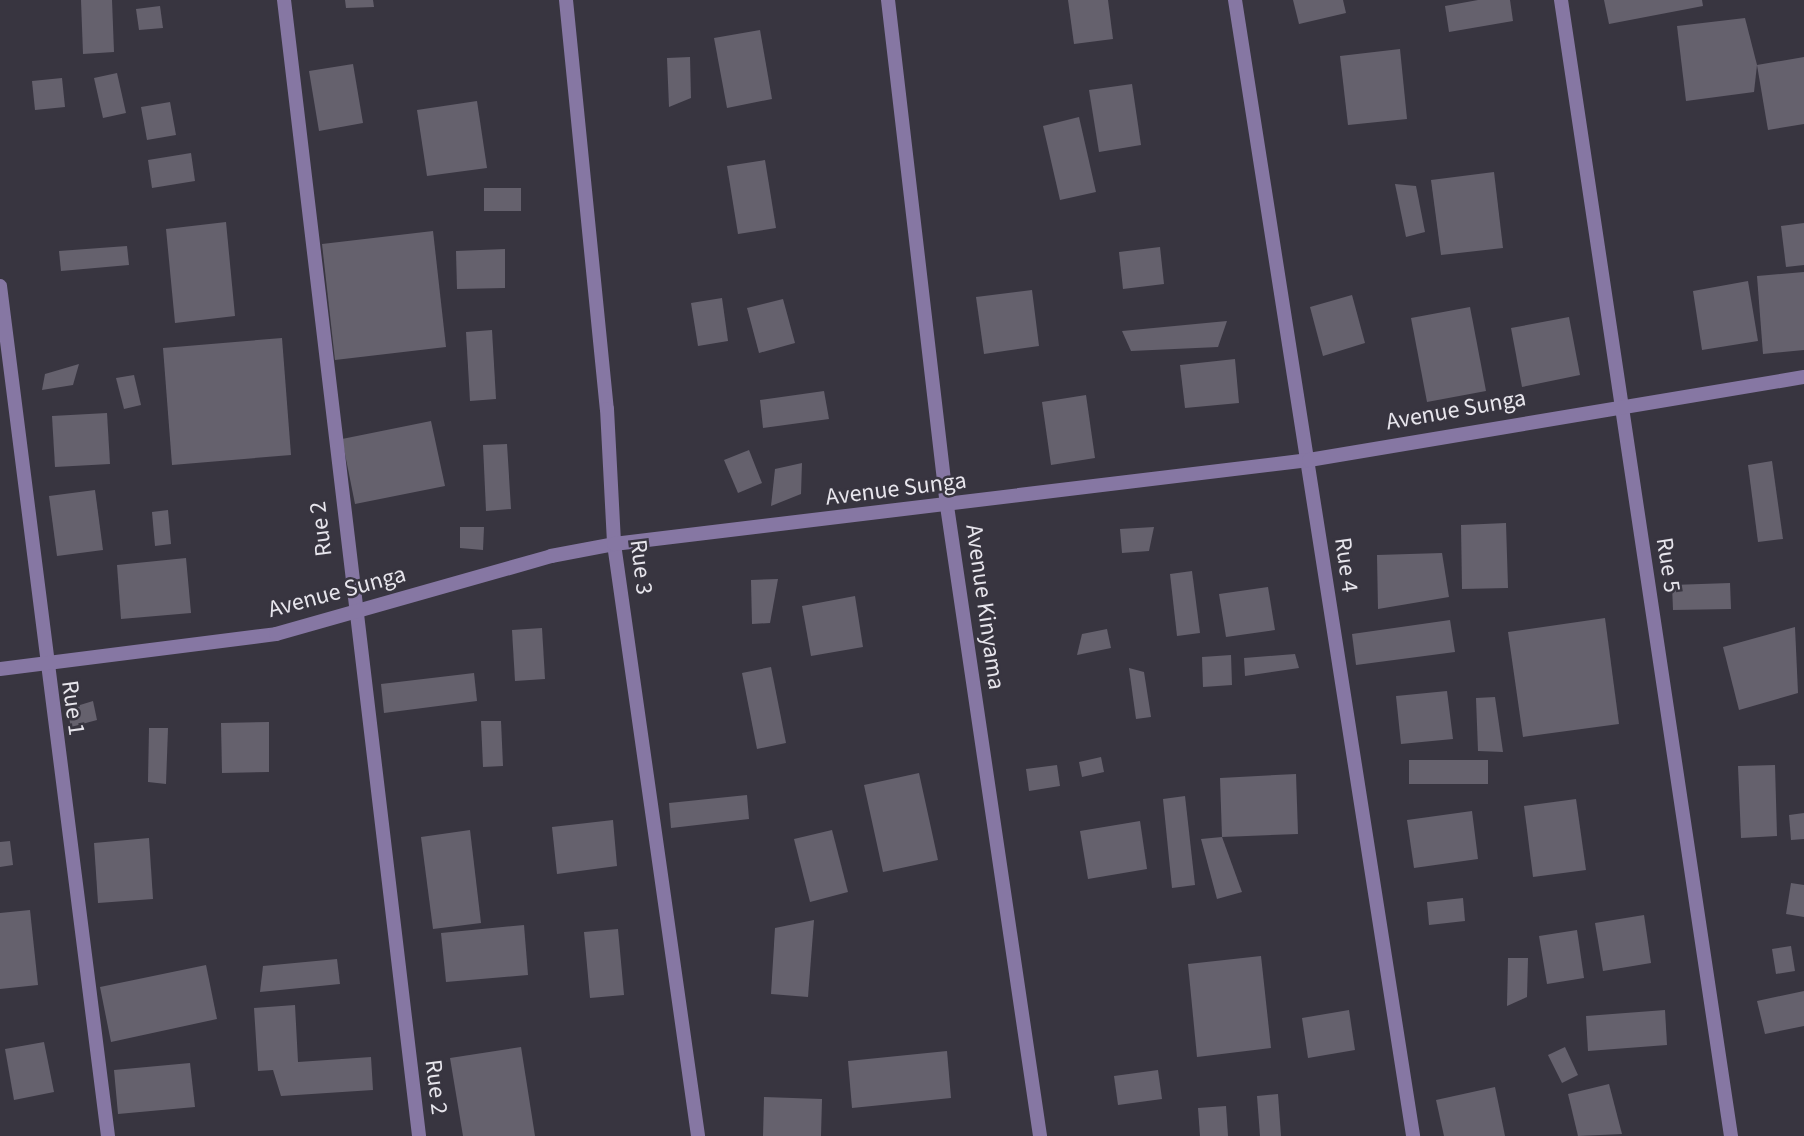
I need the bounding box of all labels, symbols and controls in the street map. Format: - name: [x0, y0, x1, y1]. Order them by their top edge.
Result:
- street label: Avenue Sunga: [1384, 384, 1528, 436]
- street label: Avenue Sunga: [824, 466, 968, 512]
- street label: Rue 2: [303, 500, 339, 558]
- street label: Avenue Kinyama: [959, 523, 1011, 691]
- street label: Rue 5: [1649, 535, 1687, 595]
- street label: Rue 4: [1328, 536, 1364, 594]
- street label: Rue 3: [623, 538, 659, 596]
- street label: Avenue Sunga: [265, 560, 409, 624]
- street label: Rue 1: [55, 679, 91, 737]
- street label: Rue 2: [418, 1058, 454, 1116]

